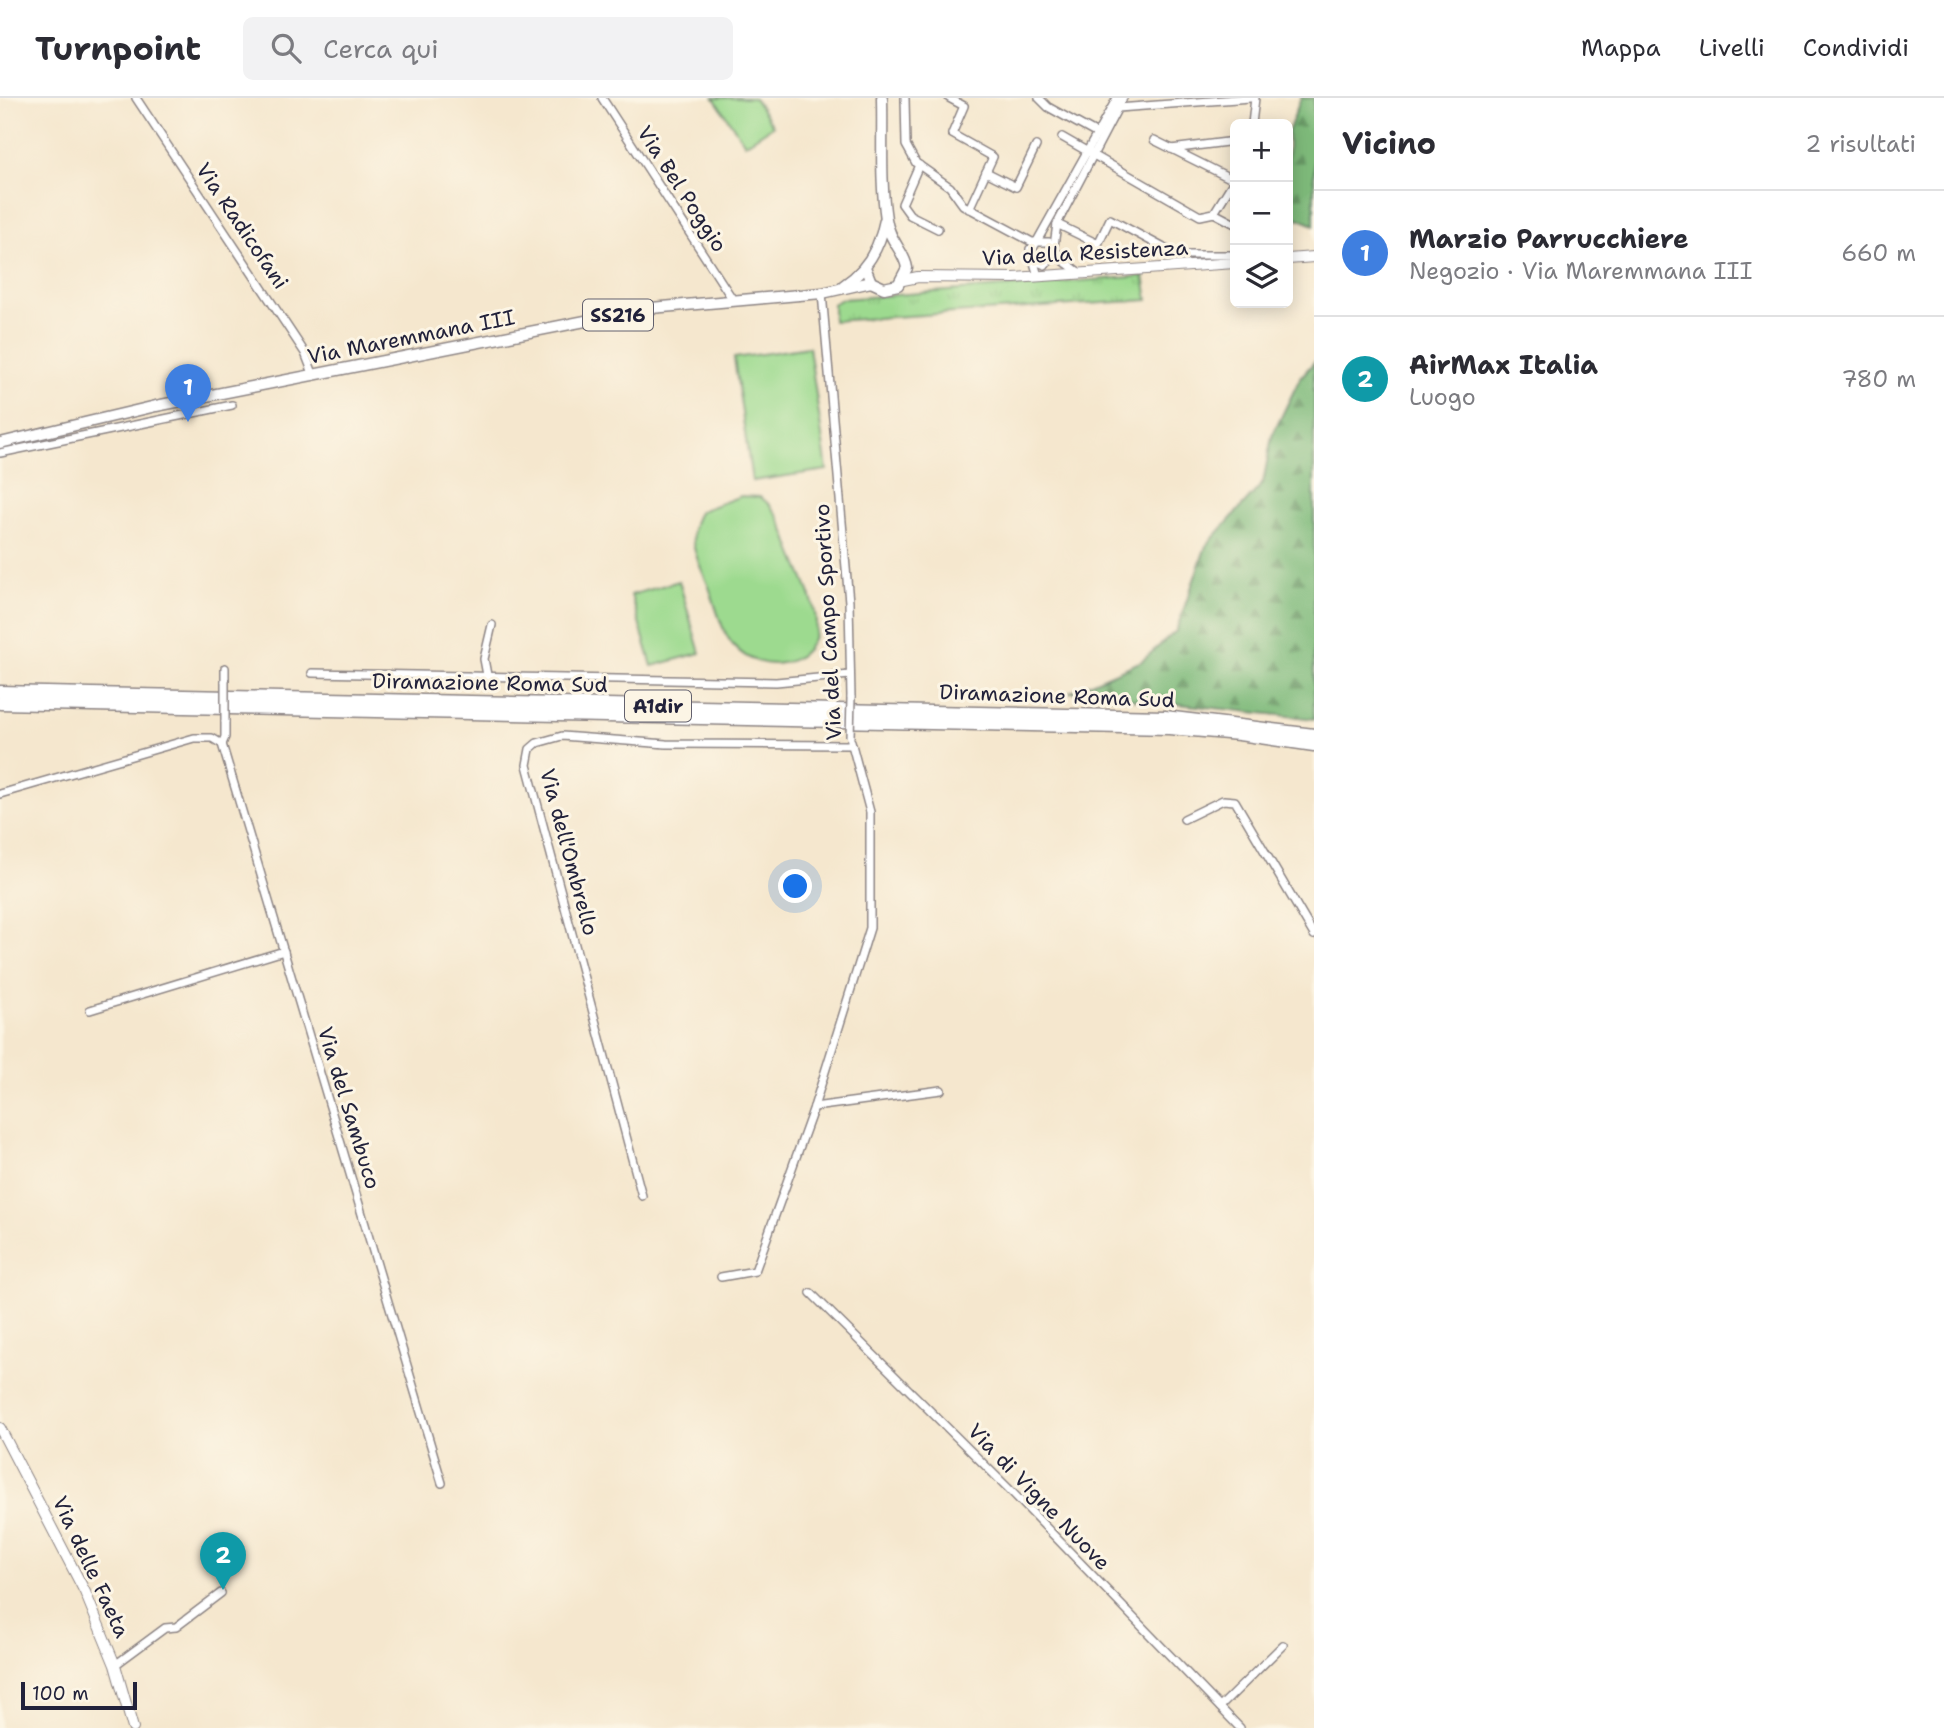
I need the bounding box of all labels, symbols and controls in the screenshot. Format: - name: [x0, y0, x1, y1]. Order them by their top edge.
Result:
- search box: [243, 17, 733, 80]
- text: Turnpoint: [35, 26, 201, 71]
- icon: search: [267, 29, 305, 67]
- text: Cerca qui: [323, 31, 439, 66]
- text: Mappa: [1581, 32, 1661, 64]
- text: Livelli: [1699, 32, 1765, 64]
- text: Condividi: [1803, 32, 1909, 64]
- map controls: [1230, 119, 1293, 308]
- button: +: [1230, 119, 1293, 182]
- street label: Via Bel Poggio: [631, 120, 733, 258]
- text: Vicino: [1342, 123, 1436, 164]
- text: 2 risultati: [1805, 129, 1916, 159]
- street label: Via Radicofani: [189, 157, 295, 295]
- button: −: [1230, 182, 1293, 245]
- text: Marzio Parrucchiere: [1409, 221, 1689, 256]
- street label: Via della Resistenza: [981, 234, 1189, 272]
- text: 1: [1360, 238, 1370, 268]
- text: 660 m: [1841, 238, 1916, 268]
- button: layers: [1230, 245, 1293, 308]
- text: Negozio · Via Maremmana III: [1409, 256, 1753, 286]
- road number: SS216: [583, 300, 653, 330]
- street label: Via Maremmana III: [305, 303, 517, 371]
- text: AirMax Italia: [1409, 347, 1598, 382]
- pin: 1: [165, 364, 211, 422]
- text: 2: [1357, 364, 1373, 394]
- text: 780 m: [1841, 364, 1916, 394]
- text: Luogo: [1409, 382, 1476, 412]
- street label: Via del Campo Sportivo: [808, 503, 848, 741]
- street label: Diramazione Roma Sud: [372, 667, 608, 699]
- street label: Diramazione Roma Sud: [939, 678, 1175, 714]
- road number: A1dir: [625, 691, 691, 722]
- street label: Via dell'Ombrello: [533, 766, 605, 938]
- your location: [778, 869, 812, 903]
- street label: Via del Sambuco: [311, 1023, 387, 1193]
- street label: Via di Vigne Nuove: [962, 1417, 1116, 1577]
- street label: Via delle Faeta: [46, 1492, 136, 1642]
- pin: 2: [200, 1532, 246, 1590]
- scale bar: [21, 1679, 136, 1711]
- text: 100 m: [32, 1681, 89, 1706]

